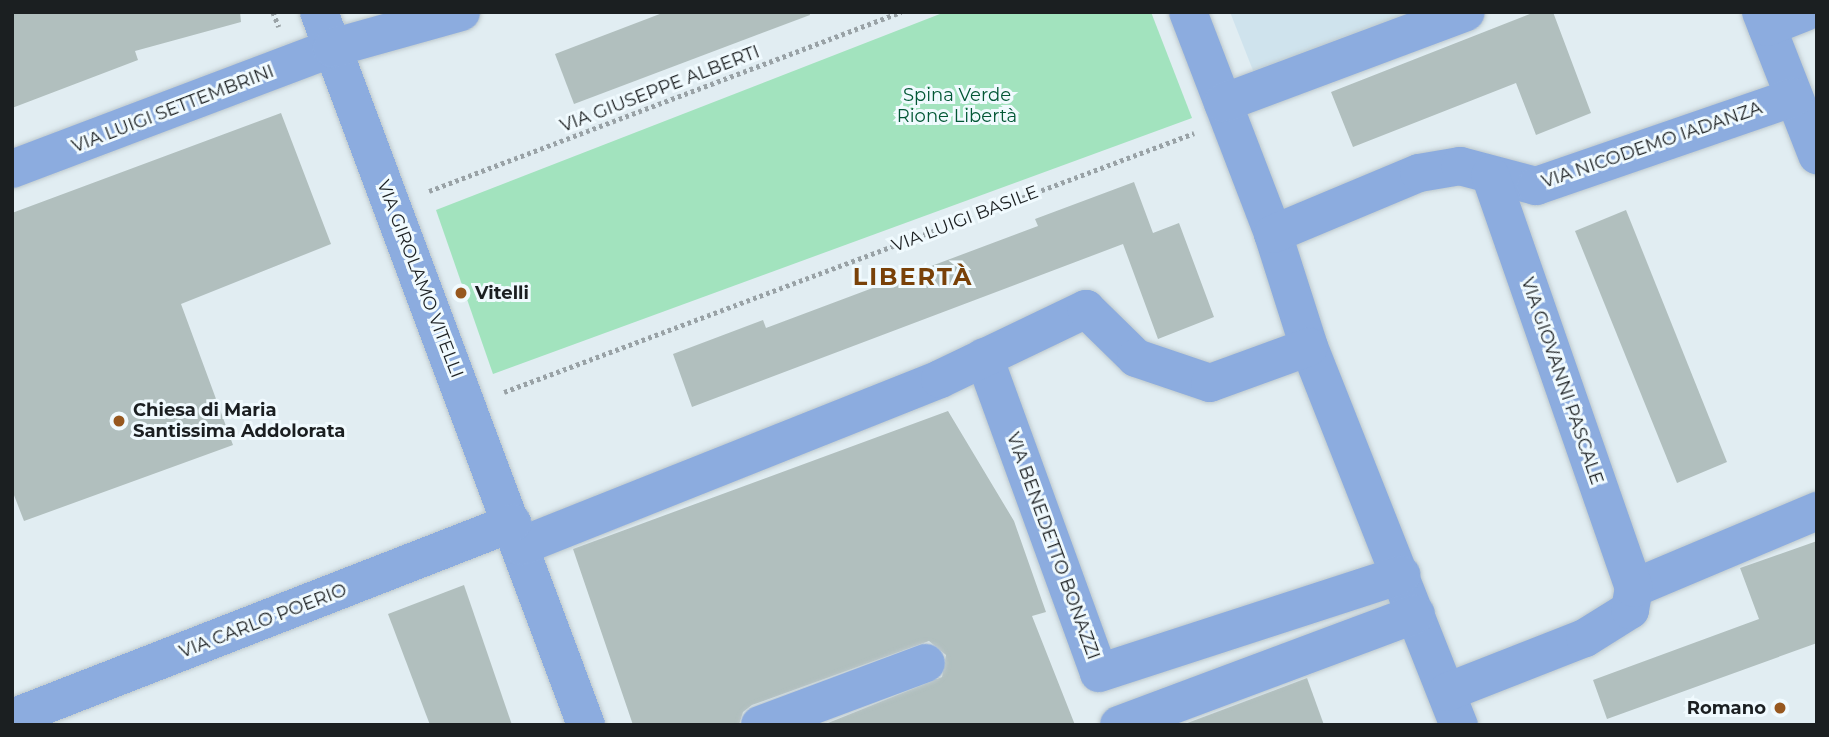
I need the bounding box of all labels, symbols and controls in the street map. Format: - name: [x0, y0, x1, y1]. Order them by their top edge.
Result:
- street label: VIA GIUSEPPE ALBERTI: [557, 41, 763, 137]
- street label: VIA LUIGI SETTEMBRINI: [69, 60, 277, 158]
- park label: Spina Verde Rione Libertà: [897, 85, 1017, 128]
- street label: VIA NICODEMO IADANZA: [1539, 97, 1765, 193]
- street label: VIA GIROLAMO VITELLI: [372, 177, 468, 381]
- street label: VIA LUIGI BASILE: [889, 181, 1041, 257]
- district label: LIBERTÀ: [854, 263, 972, 291]
- street label: VIA GIOVANNI PASCALE: [1516, 275, 1608, 487]
- place label: Vitelli: [475, 282, 529, 304]
- marker: Vitelli: [453, 285, 469, 301]
- place label: Chiesa di Maria Santissima Addolorata: [133, 400, 345, 442]
- marker: Chiesa di Maria Santissima Addolorata: [111, 413, 127, 429]
- street label: VIA BENEDETTO BONAZZI: [1002, 429, 1104, 663]
- street label: VIA CARLO POERIO: [176, 579, 350, 663]
- place label: Romano: [1687, 697, 1766, 719]
- marker: Romano: [1772, 700, 1788, 716]

